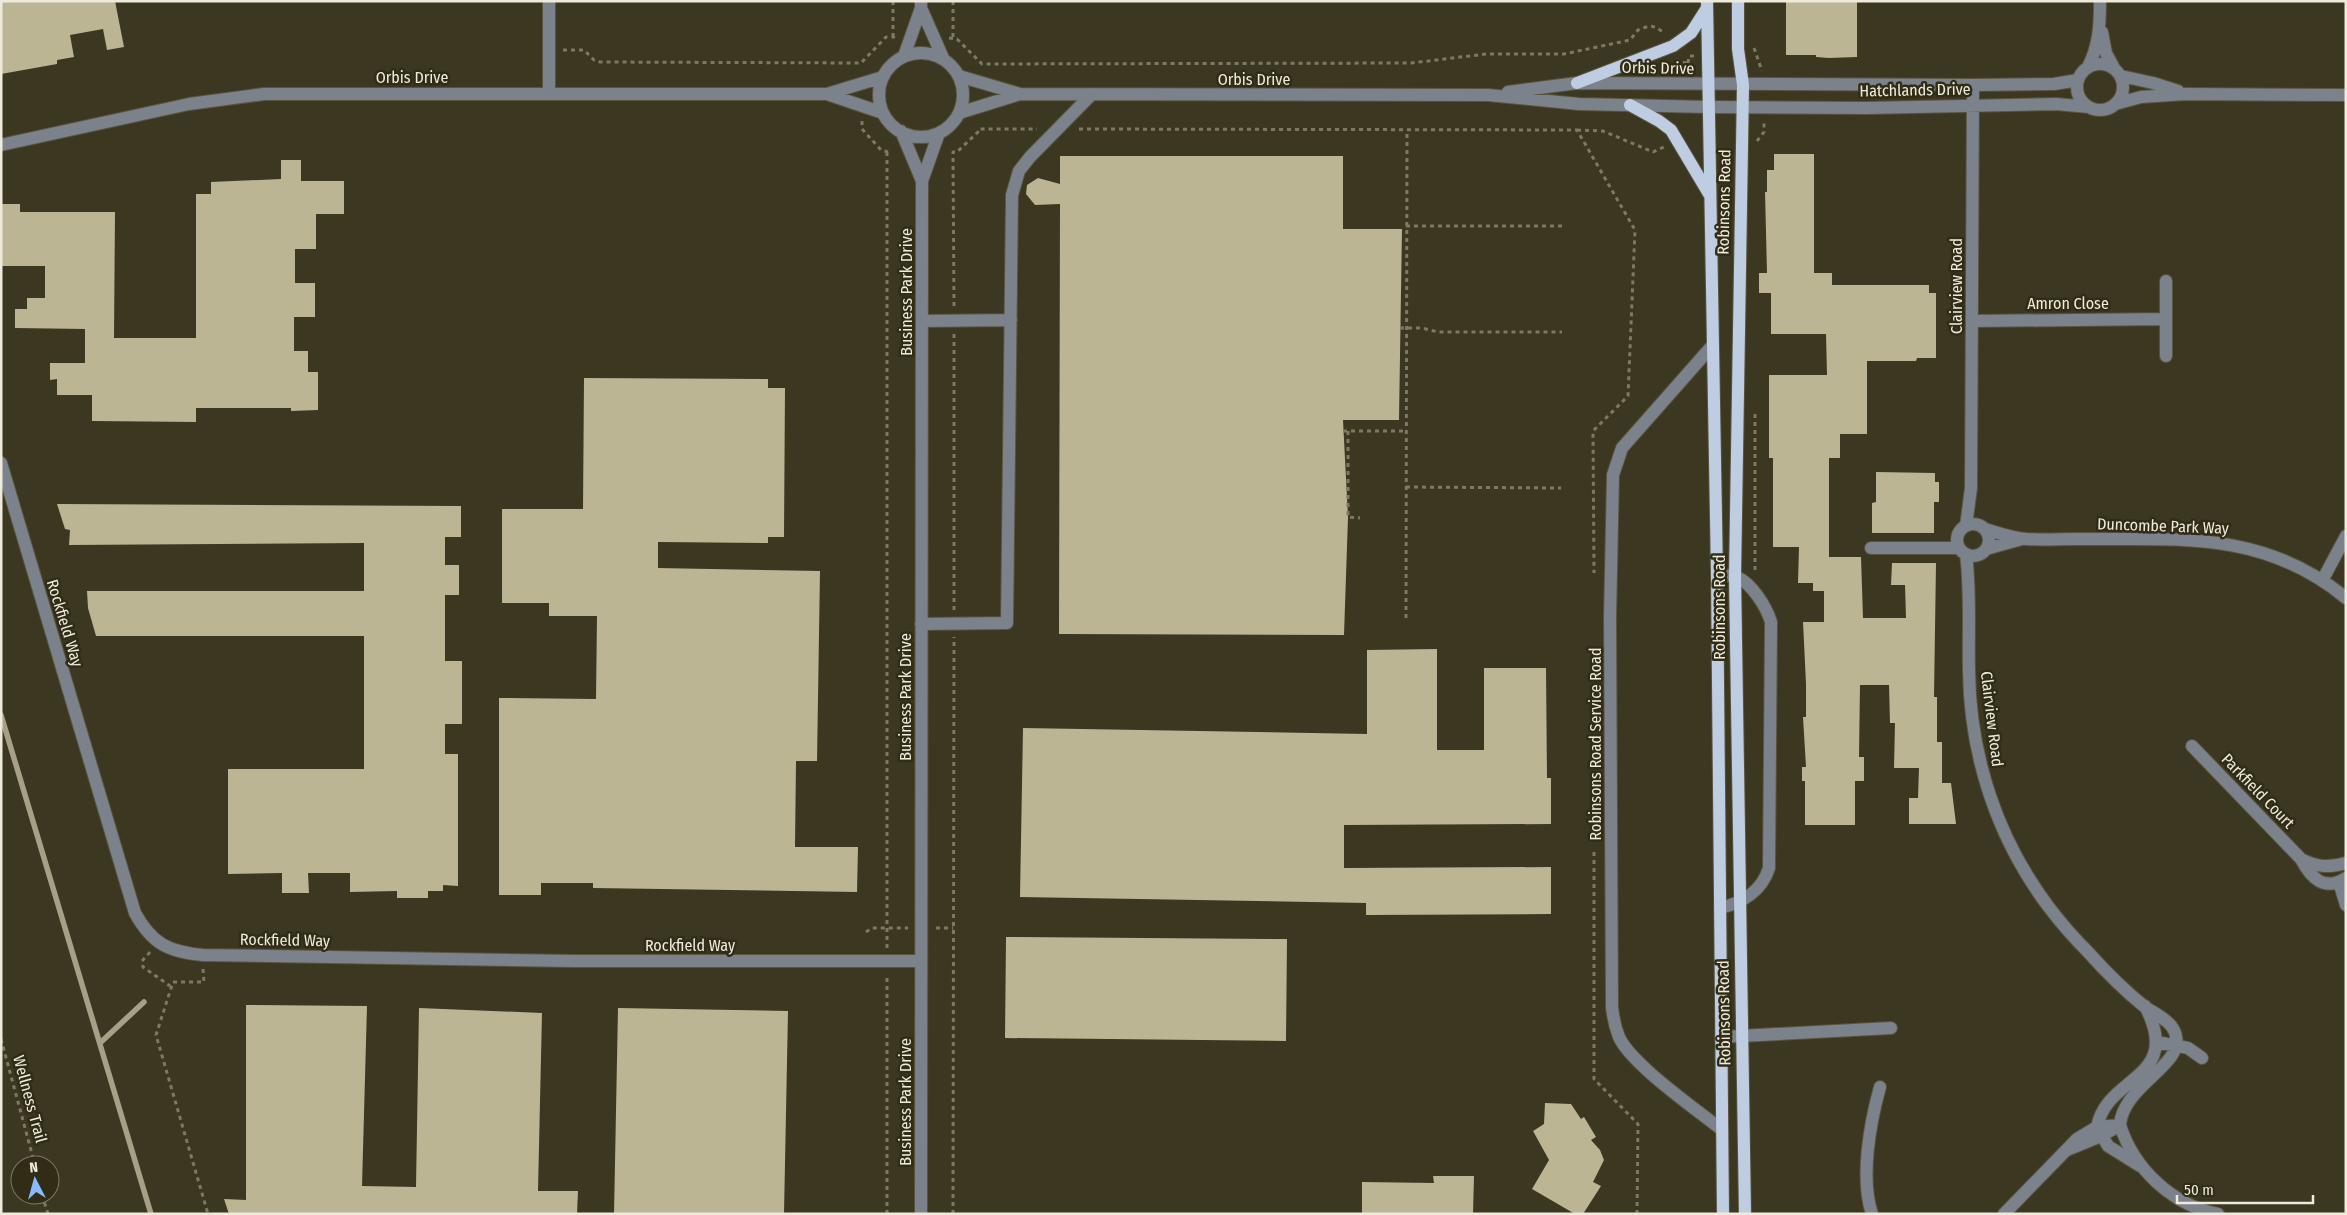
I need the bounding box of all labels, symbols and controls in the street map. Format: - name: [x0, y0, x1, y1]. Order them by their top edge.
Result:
- street label: Orbis Drive: [1622, 58, 1695, 78]
- street label: Orbis Drive: [376, 68, 448, 87]
- street label: Orbis Drive: [1218, 70, 1290, 89]
- street label: Hatchlands Drive: [1859, 80, 1971, 100]
- street label: Robinsons Road: [1714, 149, 1734, 255]
- street label: Business Park Drive: [897, 228, 916, 356]
- street label: Clairview Road: [1947, 238, 1966, 334]
- street label: Amron Close: [2027, 294, 2109, 313]
- street label: Duncombe Park Way: [2097, 514, 2230, 538]
- street label: Robinsons Road: [1710, 554, 1729, 660]
- street label: Rockfield Way: [43, 577, 88, 670]
- street label: Business Park Drive: [896, 633, 915, 761]
- street label: Robinsons Road Service Road: [1586, 647, 1605, 841]
- street label: Clairview Road: [1977, 670, 2007, 768]
- street label: Parkfield Court: [2218, 750, 2299, 833]
- street label: Rockfield Way: [240, 930, 331, 950]
- street label: Rockfield Way: [645, 936, 736, 955]
- street label: Robinsons Road: [1714, 960, 1734, 1066]
- street label: Business Park Drive: [896, 1038, 915, 1166]
- street label: Wellness Trail: [9, 1053, 51, 1145]
- north arrow: [10, 1155, 60, 1205]
- text: N: [29, 1159, 39, 1176]
- scale bar: [2177, 1172, 2313, 1204]
- text: 50 m: [2184, 1181, 2214, 1199]

